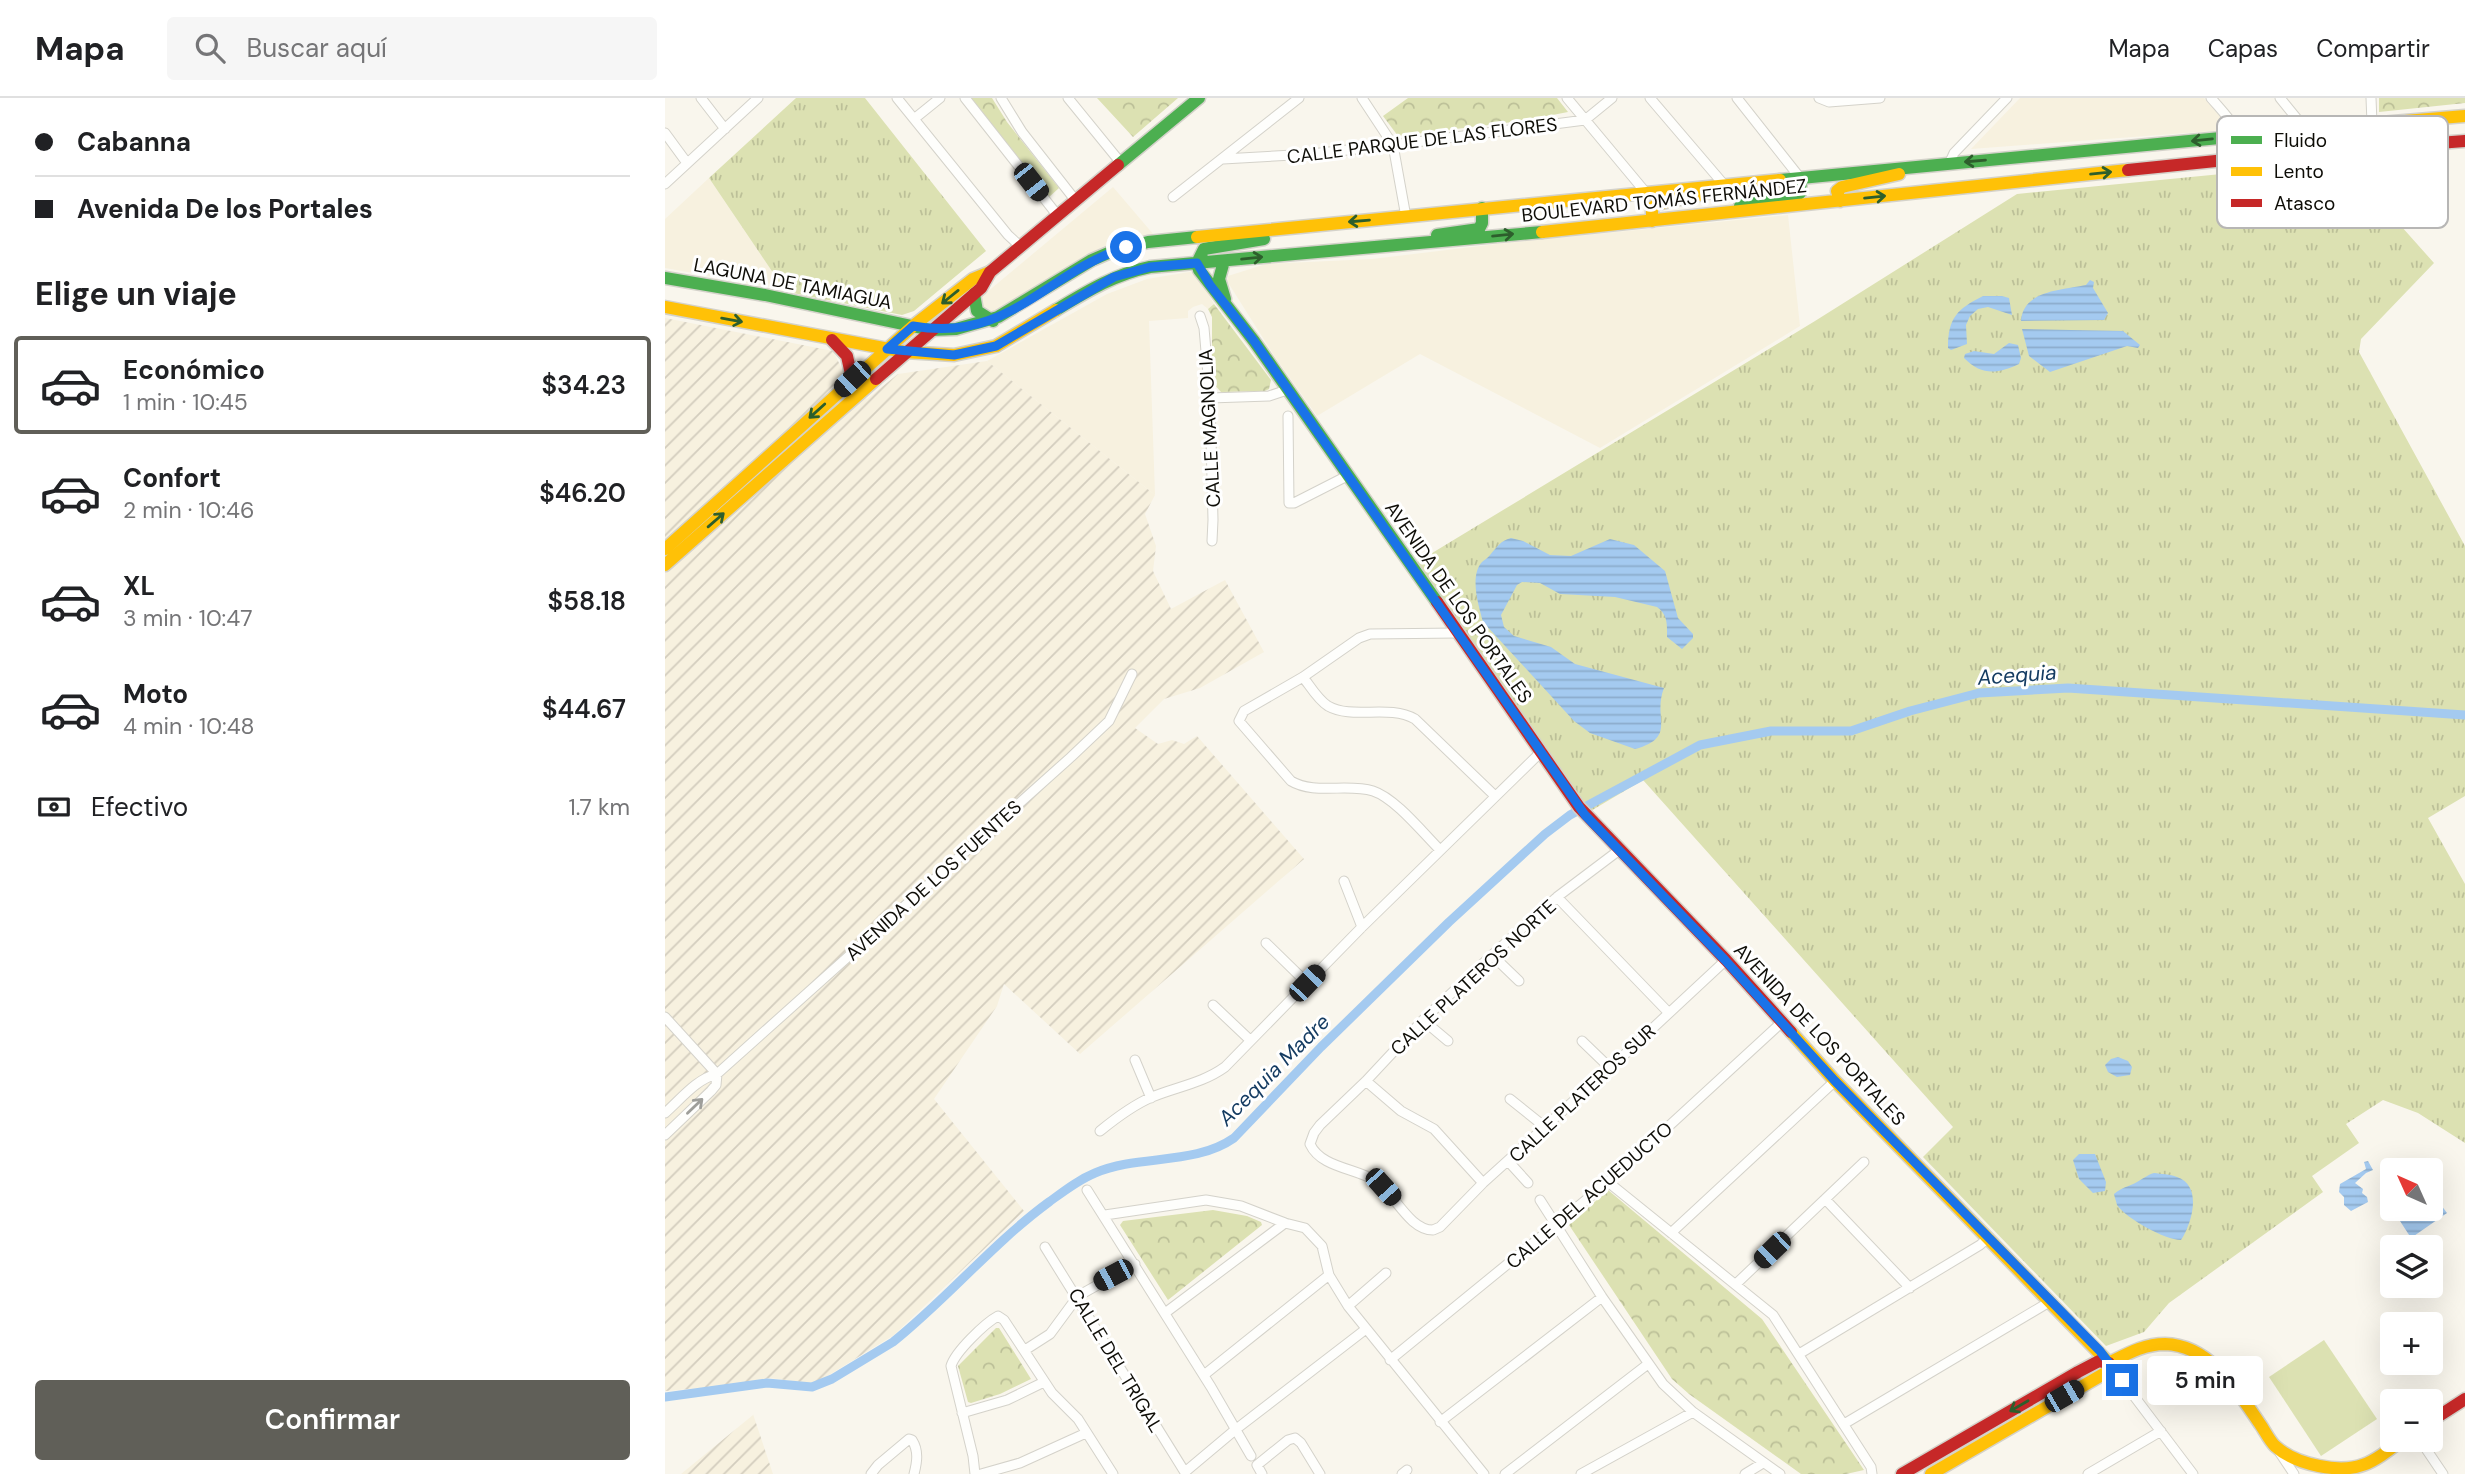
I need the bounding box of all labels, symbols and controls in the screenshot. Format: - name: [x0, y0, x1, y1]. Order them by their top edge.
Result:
- search box: [167, 17, 657, 80]
- text: Mapa: [35, 27, 125, 70]
- icon: search: [191, 29, 229, 67]
- text: Buscar aquí: [247, 31, 387, 65]
- text: Mapa: [2108, 33, 2170, 64]
- text: Capas: [2208, 33, 2278, 64]
- text: Compartir: [2316, 33, 2430, 64]
- street label: CALLE PARQUE DE LAS FLORES: [1285, 112, 1559, 169]
- legend: [2217, 116, 2448, 228]
- text: Cabanna: [77, 125, 191, 159]
- text: Fluido: [2274, 128, 2327, 153]
- one-way arrow: [2191, 133, 2214, 146]
- one-way arrow: [1965, 155, 1987, 168]
- car: [1010, 159, 1053, 205]
- text: Lento: [2274, 159, 2324, 184]
- one-way arrow: [2090, 167, 2112, 180]
- street label: BOULEVARD TOMÁS FERNÁNDEZ: [1520, 173, 1808, 228]
- one-way arrow: [1863, 191, 1886, 204]
- text: Atasco: [2274, 191, 2335, 216]
- text: Avenida De los Portales: [77, 192, 373, 226]
- one-way arrow: [1348, 215, 1371, 228]
- one-way arrow: [1491, 229, 1513, 242]
- route start: [1110, 231, 1142, 263]
- street label: LAGUNA DE TAMIAGUA: [692, 252, 894, 315]
- one-way arrow: [1240, 252, 1263, 265]
- text: Elige un viaje: [35, 273, 237, 315]
- one-way arrow: [941, 289, 959, 304]
- one-way arrow: [720, 314, 743, 327]
- street label: CALLE MAGNOLIA: [1193, 348, 1226, 508]
- text: Económico: [123, 353, 265, 387]
- icon: car: [39, 354, 102, 417]
- car: [830, 357, 875, 401]
- text: $34.23: [542, 368, 626, 402]
- text: 1 min · 10:45: [123, 387, 248, 417]
- one-way arrow: [809, 402, 826, 419]
- text: Confort: [123, 461, 221, 495]
- icon: car: [39, 462, 102, 525]
- text: $46.20: [539, 476, 626, 510]
- text: 2 min · 10:46: [123, 495, 254, 525]
- street label: AVENIDA DE LOS PORTALES: [1379, 497, 1538, 708]
- one-way arrow: [707, 512, 725, 528]
- text: XL: [123, 569, 155, 603]
- icon: car: [39, 570, 102, 633]
- text: $58.18: [548, 584, 626, 618]
- text: 3 min · 10:47: [123, 603, 253, 633]
- water label: Acequia: [1975, 658, 2058, 692]
- text: Moto: [123, 677, 188, 711]
- icon: car: [39, 678, 102, 741]
- text: $44.67: [542, 692, 626, 726]
- text: 4 min · 10:48: [123, 711, 255, 741]
- icon: cash: [35, 788, 73, 826]
- text: Efectivo: [91, 790, 188, 824]
- text: 1.7 km: [568, 792, 630, 822]
- street label: AVENIDA DE LOS FUENTES: [840, 794, 1027, 966]
- street label: CALLE PLATEROS NORTE: [1385, 894, 1562, 1061]
- street label: AVENIDA DE LOS PORTALES: [1728, 938, 1911, 1131]
- car: [1285, 961, 1330, 1005]
- water label: Acequia Madre: [1211, 1008, 1336, 1133]
- street label: CALLE PLATEROS SUR: [1504, 1019, 1661, 1168]
- one-way arrow: [686, 1098, 703, 1115]
- street label: CALLE DEL ACUEDUCTO: [1501, 1116, 1678, 1275]
- north arrow: [2380, 1158, 2443, 1222]
- map controls: [2380, 1158, 2443, 1452]
- car: [1362, 1164, 1405, 1210]
- car: [1750, 1228, 1795, 1272]
- button: layers: [2380, 1235, 2443, 1298]
- car: [1090, 1256, 1137, 1294]
- street label: CALLE DEL TRIGAL: [1063, 1284, 1169, 1437]
- button: +: [2380, 1312, 2443, 1375]
- callout: 5 min: [2147, 1356, 2262, 1404]
- route end: [2106, 1364, 2138, 1396]
- text: 5 min: [2174, 1365, 2236, 1395]
- car: [2041, 1376, 2088, 1416]
- button: Confirmar: [35, 1380, 630, 1460]
- button: −: [2380, 1389, 2443, 1452]
- one-way arrow: [2009, 1400, 2030, 1413]

